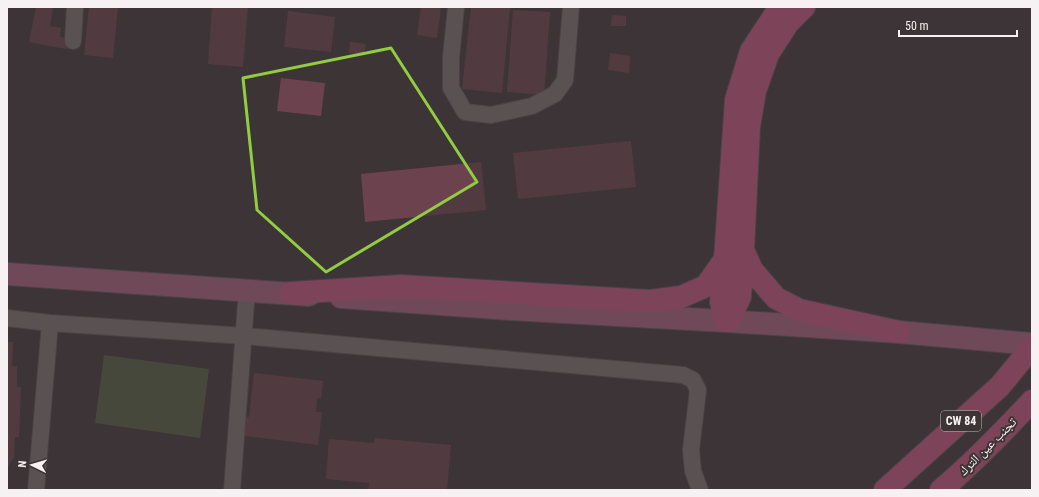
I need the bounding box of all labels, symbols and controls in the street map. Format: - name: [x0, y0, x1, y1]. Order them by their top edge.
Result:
- scale bar: [899, 12, 1017, 38]
- text: 50 m: [905, 19, 929, 33]
- road number: CW 84: [941, 411, 981, 431]
- street label: تجنب عين الترك: [955, 414, 1020, 479]
- north arrow: [12, 445, 52, 485]
- text: N: [16, 460, 29, 468]

